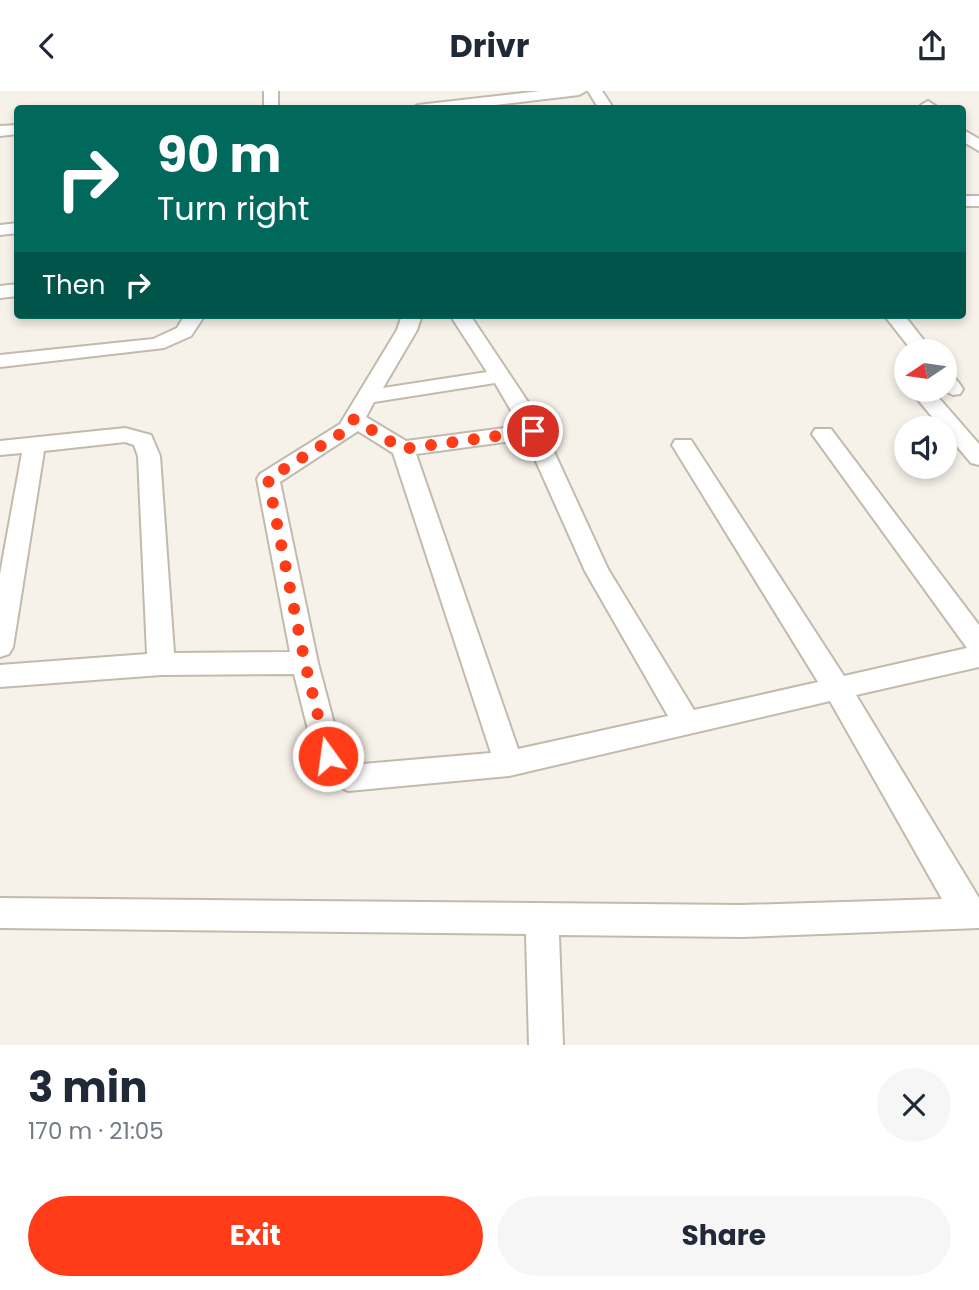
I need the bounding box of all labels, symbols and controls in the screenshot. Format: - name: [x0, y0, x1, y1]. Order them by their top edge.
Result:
- text: Drivr: [449, 23, 530, 68]
- icon: back: [28, 27, 66, 65]
- icon: share: [913, 27, 951, 65]
- text: 90 m: [157, 121, 281, 189]
- icon: right: [42, 133, 133, 224]
- text: Turn right: [157, 186, 309, 231]
- icon: right: [119, 266, 157, 304]
- text: Then: [42, 267, 105, 303]
- north arrow: [894, 339, 957, 403]
- map controls: [894, 339, 957, 479]
- pin: [503, 401, 563, 461]
- icon: arrive: [514, 412, 552, 450]
- button: sound: [894, 416, 957, 479]
- position arrow: [291, 719, 365, 793]
- text: 3 min: [28, 1058, 148, 1117]
- button: close: [877, 1068, 951, 1142]
- text: 170 m · 21:05: [28, 1115, 164, 1147]
- button: Exit: [28, 1196, 483, 1276]
- button: Share: [497, 1196, 951, 1276]

